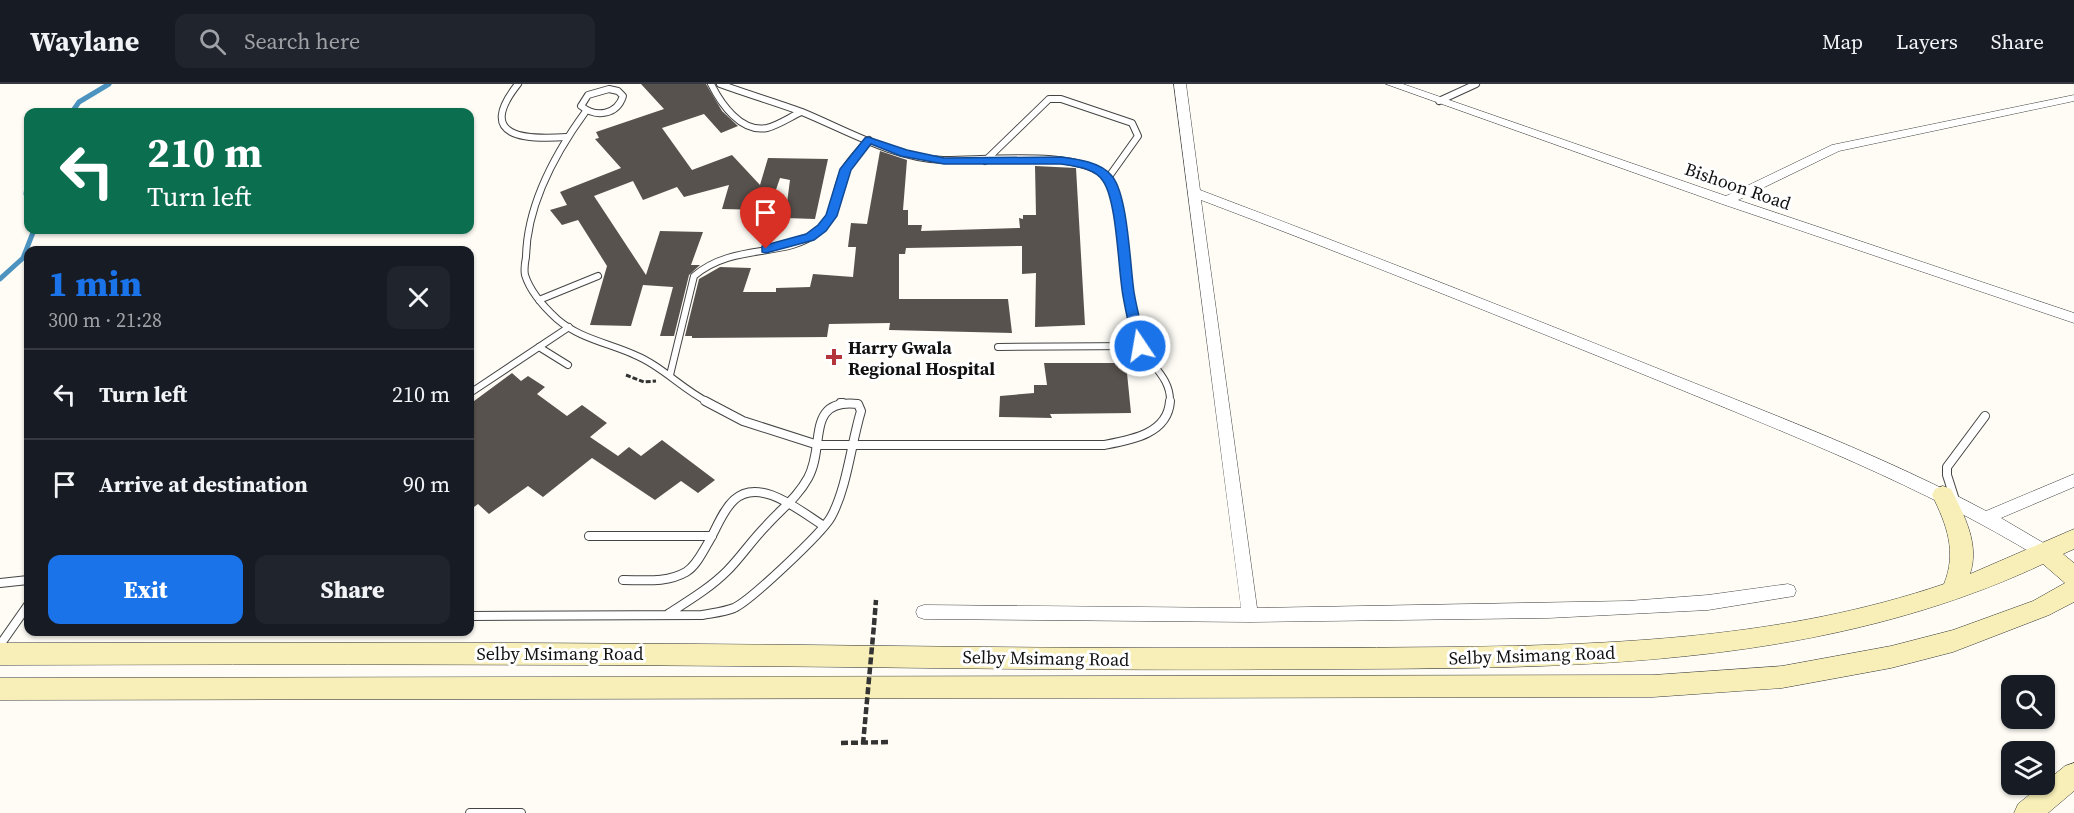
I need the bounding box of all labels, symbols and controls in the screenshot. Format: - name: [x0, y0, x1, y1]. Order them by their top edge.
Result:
- search box: [175, 14, 595, 68]
- text: Waylane: [30, 22, 139, 60]
- icon: search: [196, 25, 229, 58]
- text: Search here: [244, 26, 360, 56]
- text: Map: [1822, 27, 1863, 56]
- text: Layers: [1896, 27, 1958, 56]
- text: Share: [1991, 27, 2044, 56]
- text: 210 m: [147, 123, 262, 181]
- icon: left: [48, 132, 126, 210]
- street label: Bishoon Road: [1682, 156, 1794, 216]
- text: Turn left: [147, 178, 251, 215]
- pin: [740, 187, 791, 249]
- icon: arrive: [749, 196, 782, 229]
- text: 1 min: [48, 259, 142, 308]
- button: close: [387, 266, 450, 329]
- text: 300 m · 21:28: [48, 306, 162, 334]
- position arrow: [1108, 314, 1172, 378]
- place label: Harry Gwala Regional Hospital: [848, 335, 995, 381]
- marker: Harry Gwala Regional Hospital: [825, 348, 843, 366]
- icon: left: [48, 378, 81, 411]
- text: Turn left: [99, 379, 187, 409]
- text: 210 m: [392, 379, 450, 409]
- icon: arrive: [48, 468, 81, 501]
- text: Arrive at destination: [99, 469, 308, 499]
- text: 90 m: [403, 469, 450, 499]
- button: Exit: [48, 555, 243, 624]
- button: Share: [255, 555, 450, 624]
- street label: Selby Msimang Road: [1448, 640, 1616, 670]
- street label: Selby Msimang Road: [477, 641, 643, 666]
- street label: Selby Msimang Road: [962, 644, 1130, 672]
- map controls: [2001, 675, 2055, 795]
- button: search: [2001, 675, 2055, 729]
- button: layers: [2001, 741, 2055, 795]

